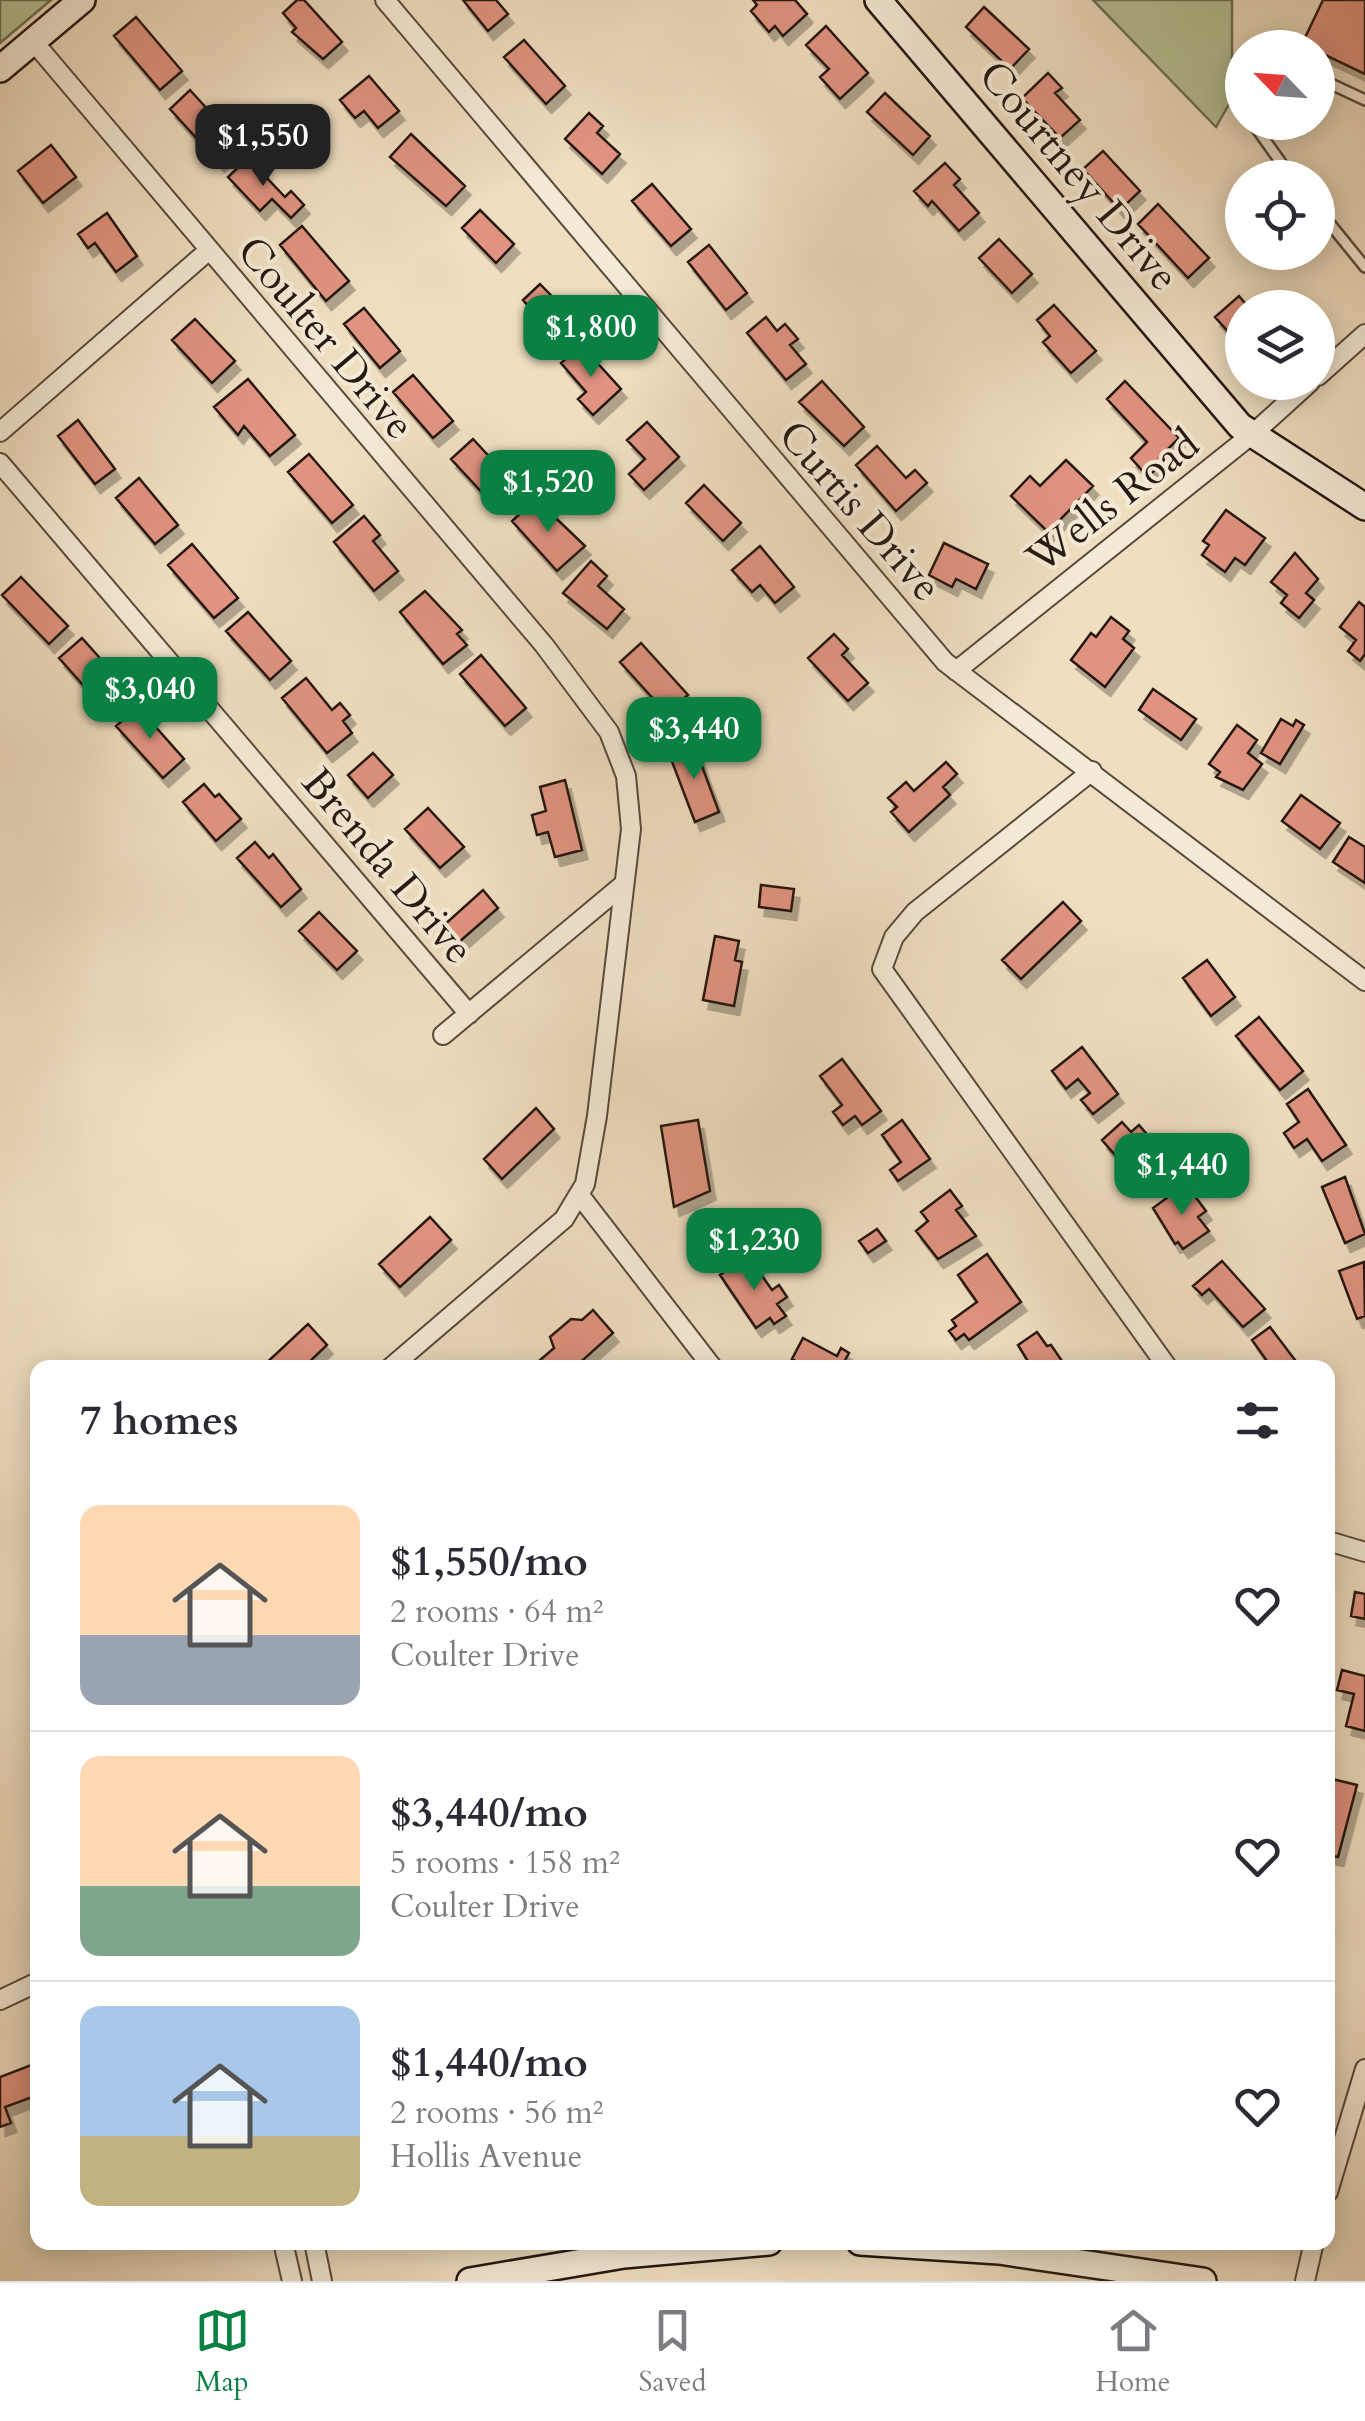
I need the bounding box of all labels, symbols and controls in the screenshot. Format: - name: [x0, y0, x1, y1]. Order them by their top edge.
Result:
- north arrow: [1225, 30, 1335, 140]
- map controls: [1225, 30, 1335, 400]
- street label: Courtney Drive: [966, 49, 1192, 303]
- pin: $1,550: [182, 104, 344, 189]
- text: $1,550: [217, 114, 309, 158]
- button: locate: [1225, 160, 1335, 270]
- street label: Coulter Drive: [224, 224, 428, 452]
- button: layers: [1225, 290, 1335, 400]
- pin: $1,800: [510, 295, 672, 380]
- text: $1,800: [545, 305, 637, 349]
- street label: Curtis Drive: [765, 408, 954, 614]
- street label: Wells Road: [1014, 416, 1211, 587]
- pin: $1,520: [467, 450, 629, 535]
- text: $1,520: [502, 460, 594, 504]
- pin: $3,040: [69, 657, 231, 742]
- text: $3,040: [104, 667, 196, 711]
- pin: $3,440: [613, 697, 775, 782]
- text: $3,440: [648, 707, 740, 751]
- street label: Brenda Drive: [289, 756, 487, 976]
- pin: $1,440: [1101, 1133, 1263, 1218]
- text: $1,440: [1136, 1143, 1228, 1187]
- pin: $1,230: [673, 1208, 835, 1293]
- text: $1,230: [708, 1218, 800, 1262]
- text: 7 homes: [80, 1392, 238, 1449]
- icon: filters: [1230, 1393, 1285, 1448]
- text: $1,550/mo: [390, 1533, 588, 1590]
- icon: home: [160, 1545, 280, 1665]
- icon: heart: [1230, 1578, 1285, 1633]
- text: 2 rooms · 64 m²: [390, 1590, 603, 1634]
- text: Coulter Drive: [390, 1634, 580, 1678]
- text: $3,440/mo: [390, 1784, 588, 1841]
- icon: home: [160, 1796, 280, 1916]
- icon: heart: [1230, 1829, 1285, 1884]
- text: 5 rooms · 158 m²: [390, 1841, 620, 1885]
- text: Coulter Drive: [390, 1885, 580, 1929]
- text: $1,440/mo: [390, 2034, 588, 2091]
- icon: home: [160, 2046, 280, 2166]
- icon: heart: [1230, 2079, 1285, 2134]
- text: 2 rooms · 56 m²: [390, 2091, 603, 2135]
- text: Hollis Avenue: [390, 2135, 582, 2179]
- tab: Map: [195, 2303, 250, 2401]
- tab: Saved: [639, 2303, 706, 2401]
- tab: Home: [1096, 2303, 1170, 2401]

